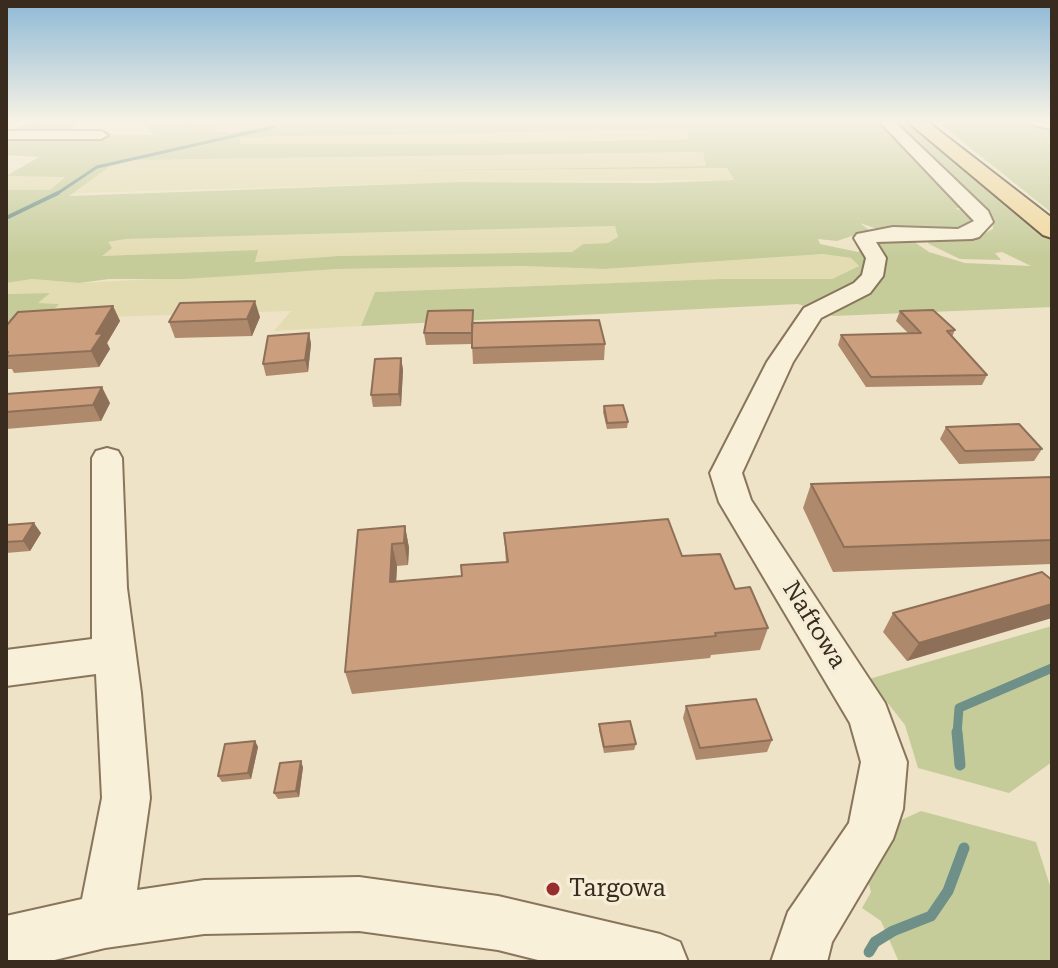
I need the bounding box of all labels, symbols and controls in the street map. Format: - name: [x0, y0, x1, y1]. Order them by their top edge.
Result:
- street label: Naftowa: [776, 576, 852, 674]
- place label: Targowa: [569, 875, 666, 903]
- marker: Targowa: [544, 880, 562, 898]

